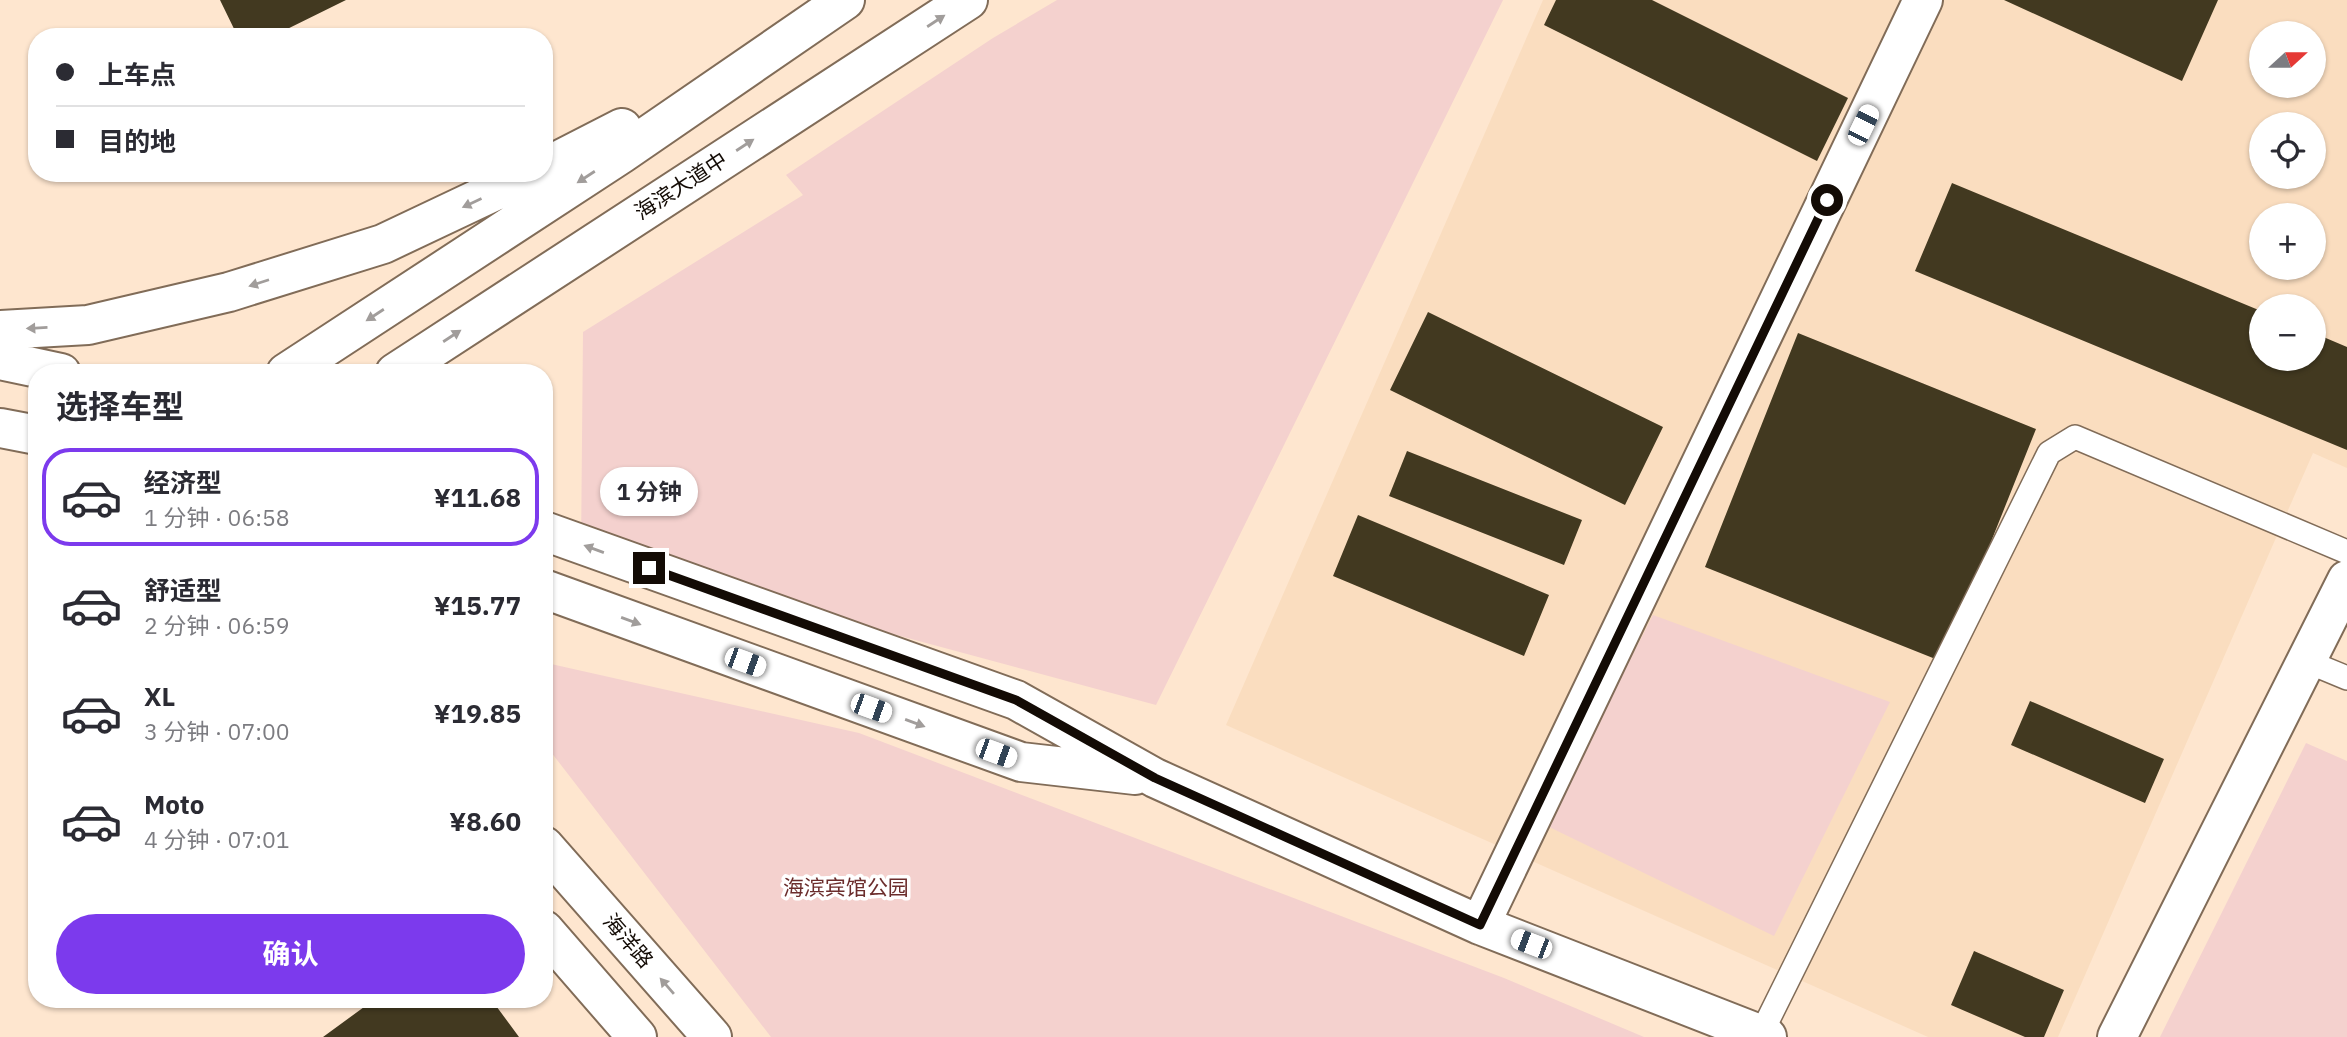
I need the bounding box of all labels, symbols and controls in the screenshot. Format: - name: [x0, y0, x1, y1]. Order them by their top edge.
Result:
- one-way arrow: [926, 14, 946, 27]
- north arrow: [2249, 21, 2326, 98]
- map controls: [2249, 21, 2326, 371]
- text: 上车点: [98, 57, 176, 91]
- car: [1845, 102, 1882, 148]
- button: locate: [2249, 112, 2326, 189]
- text: 目的地: [98, 124, 176, 158]
- one-way arrow: [736, 138, 755, 151]
- street label: 海滨大道中: [629, 145, 732, 225]
- one-way arrow: [577, 170, 596, 183]
- route start: [1811, 184, 1843, 216]
- one-way arrow: [461, 198, 482, 209]
- button: +: [2249, 203, 2326, 280]
- one-way arrow: [248, 278, 269, 288]
- button: −: [2249, 294, 2326, 371]
- one-way arrow: [366, 308, 385, 321]
- one-way arrow: [26, 322, 48, 333]
- one-way arrow: [442, 329, 462, 342]
- text: 选择车型: [56, 385, 184, 427]
- text: 经济型: [144, 465, 222, 499]
- icon: car: [60, 466, 123, 529]
- callout: 1 分钟: [600, 466, 698, 516]
- text: 1 分钟: [616, 476, 682, 506]
- text: ¥11.68: [434, 480, 521, 514]
- text: 1 分钟 · 06:58: [144, 502, 290, 532]
- one-way arrow: [583, 543, 604, 554]
- route end: [633, 552, 665, 584]
- text: 舒适型: [144, 573, 222, 607]
- icon: car: [60, 574, 123, 637]
- text: ¥15.77: [434, 588, 521, 622]
- text: 2 分钟 · 06:59: [144, 610, 290, 640]
- one-way arrow: [621, 616, 642, 627]
- car: [722, 645, 769, 679]
- text: XL: [144, 679, 175, 713]
- icon: car: [60, 682, 123, 745]
- car: [848, 691, 895, 725]
- text: ¥19.85: [434, 696, 521, 730]
- text: 3 分钟 · 07:00: [144, 716, 290, 746]
- one-way arrow: [904, 718, 925, 729]
- car: [973, 736, 1020, 770]
- text: Moto: [144, 787, 204, 821]
- icon: car: [60, 790, 123, 853]
- text: ¥8.60: [449, 804, 521, 838]
- text: 4 分钟 · 07:01: [144, 824, 290, 854]
- park label: 海滨宾馆公园: [783, 873, 909, 901]
- street label: 海洋路: [598, 907, 660, 973]
- button: 确认: [56, 914, 525, 994]
- car: [1508, 927, 1555, 961]
- one-way arrow: [659, 977, 675, 995]

